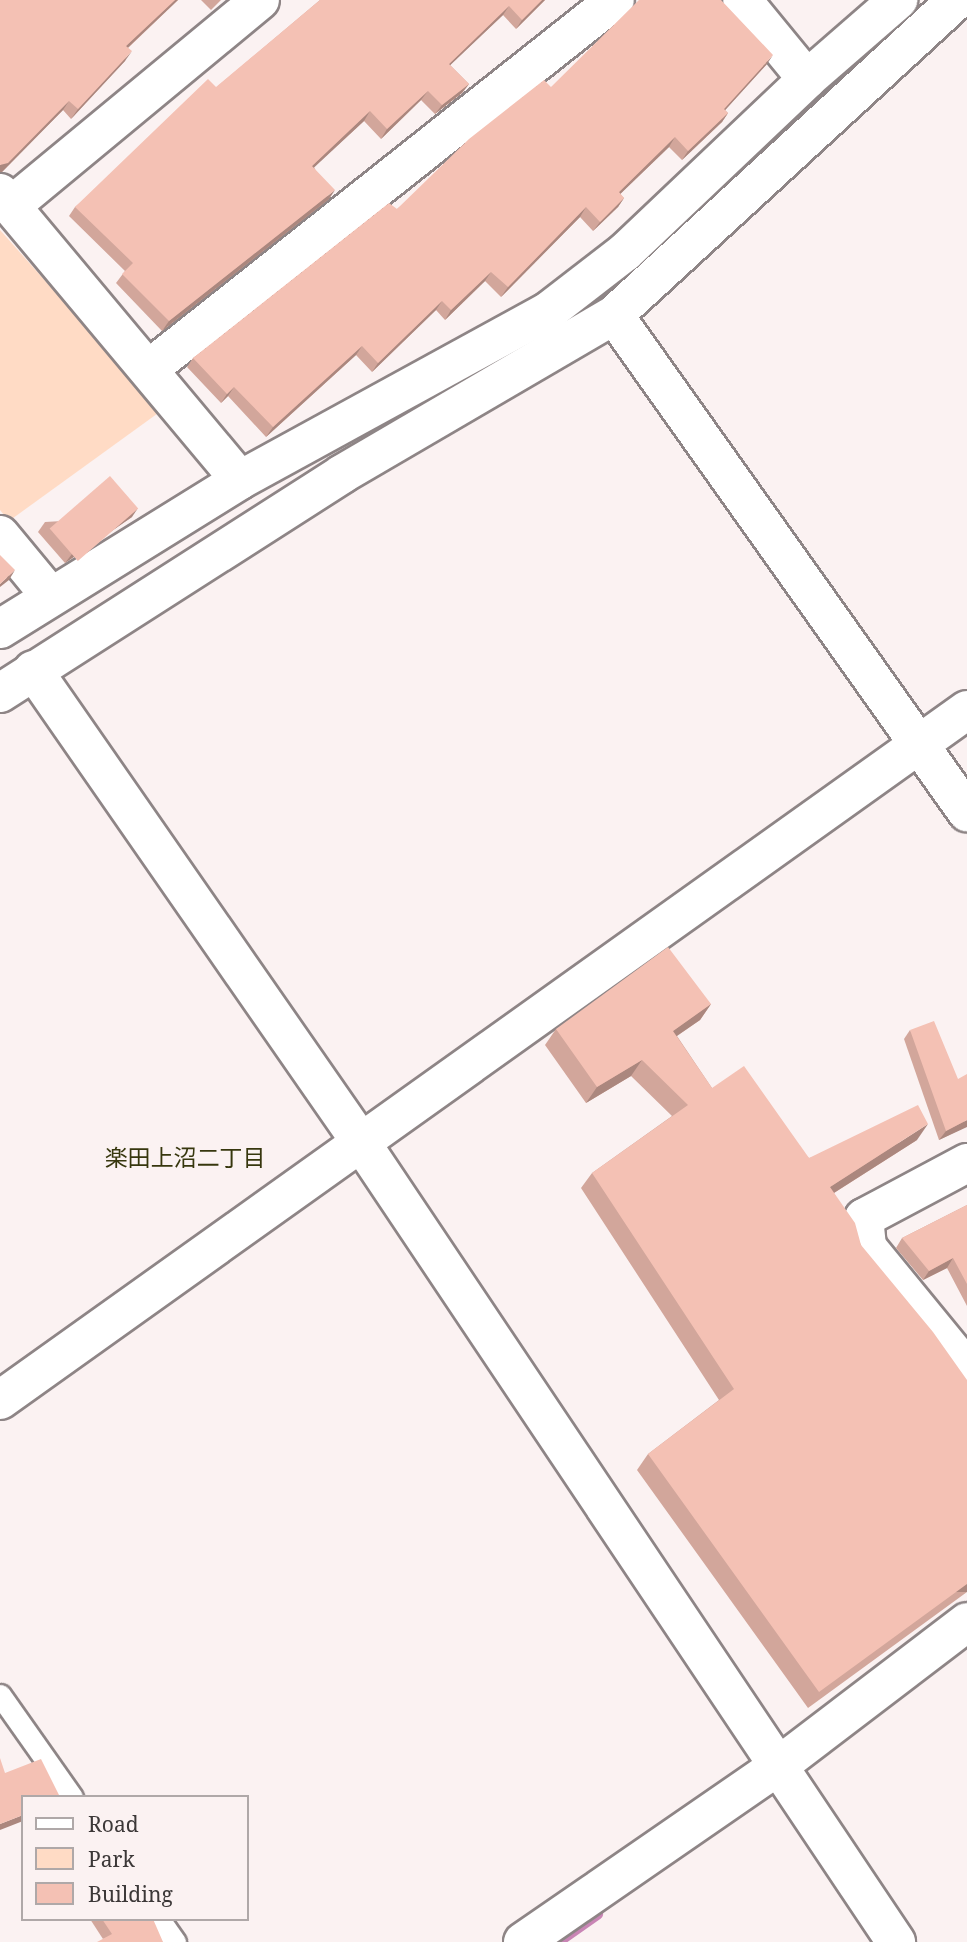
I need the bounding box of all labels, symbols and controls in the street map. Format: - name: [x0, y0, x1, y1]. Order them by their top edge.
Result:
- district label: 楽田上沼二丁目: [105, 1143, 265, 1171]
- legend: [21, 1795, 248, 1921]
- text: Road: [88, 1810, 139, 1838]
- text: Park: [88, 1845, 135, 1873]
- text: Building: [88, 1880, 173, 1908]

